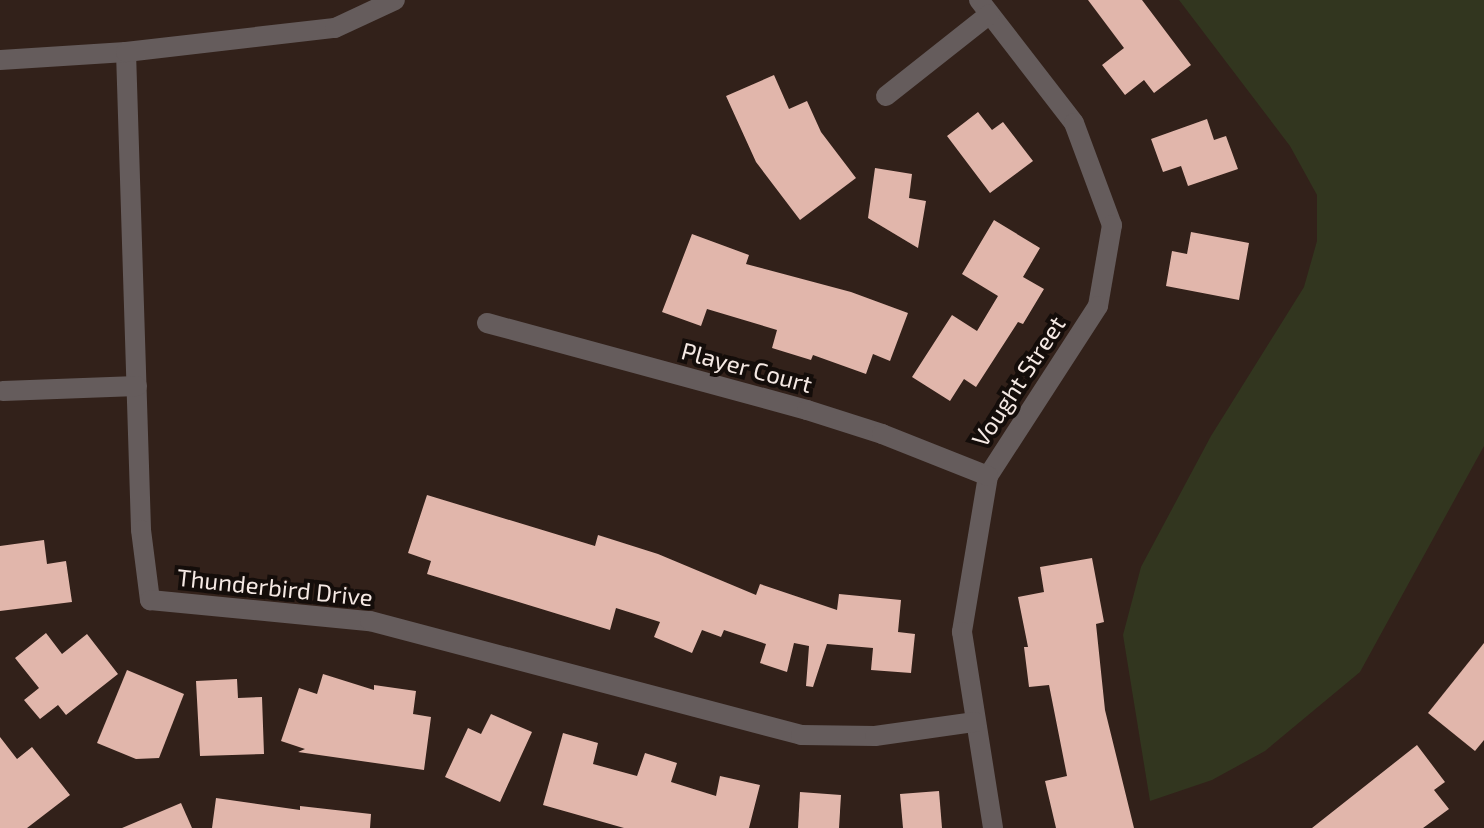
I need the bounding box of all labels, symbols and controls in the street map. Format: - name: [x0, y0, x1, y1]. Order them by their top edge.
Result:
- street label: Vought Street: [965, 310, 1071, 452]
- street label: Player Court: [678, 336, 816, 398]
- street label: Thunderbird Drive: [176, 562, 374, 612]

